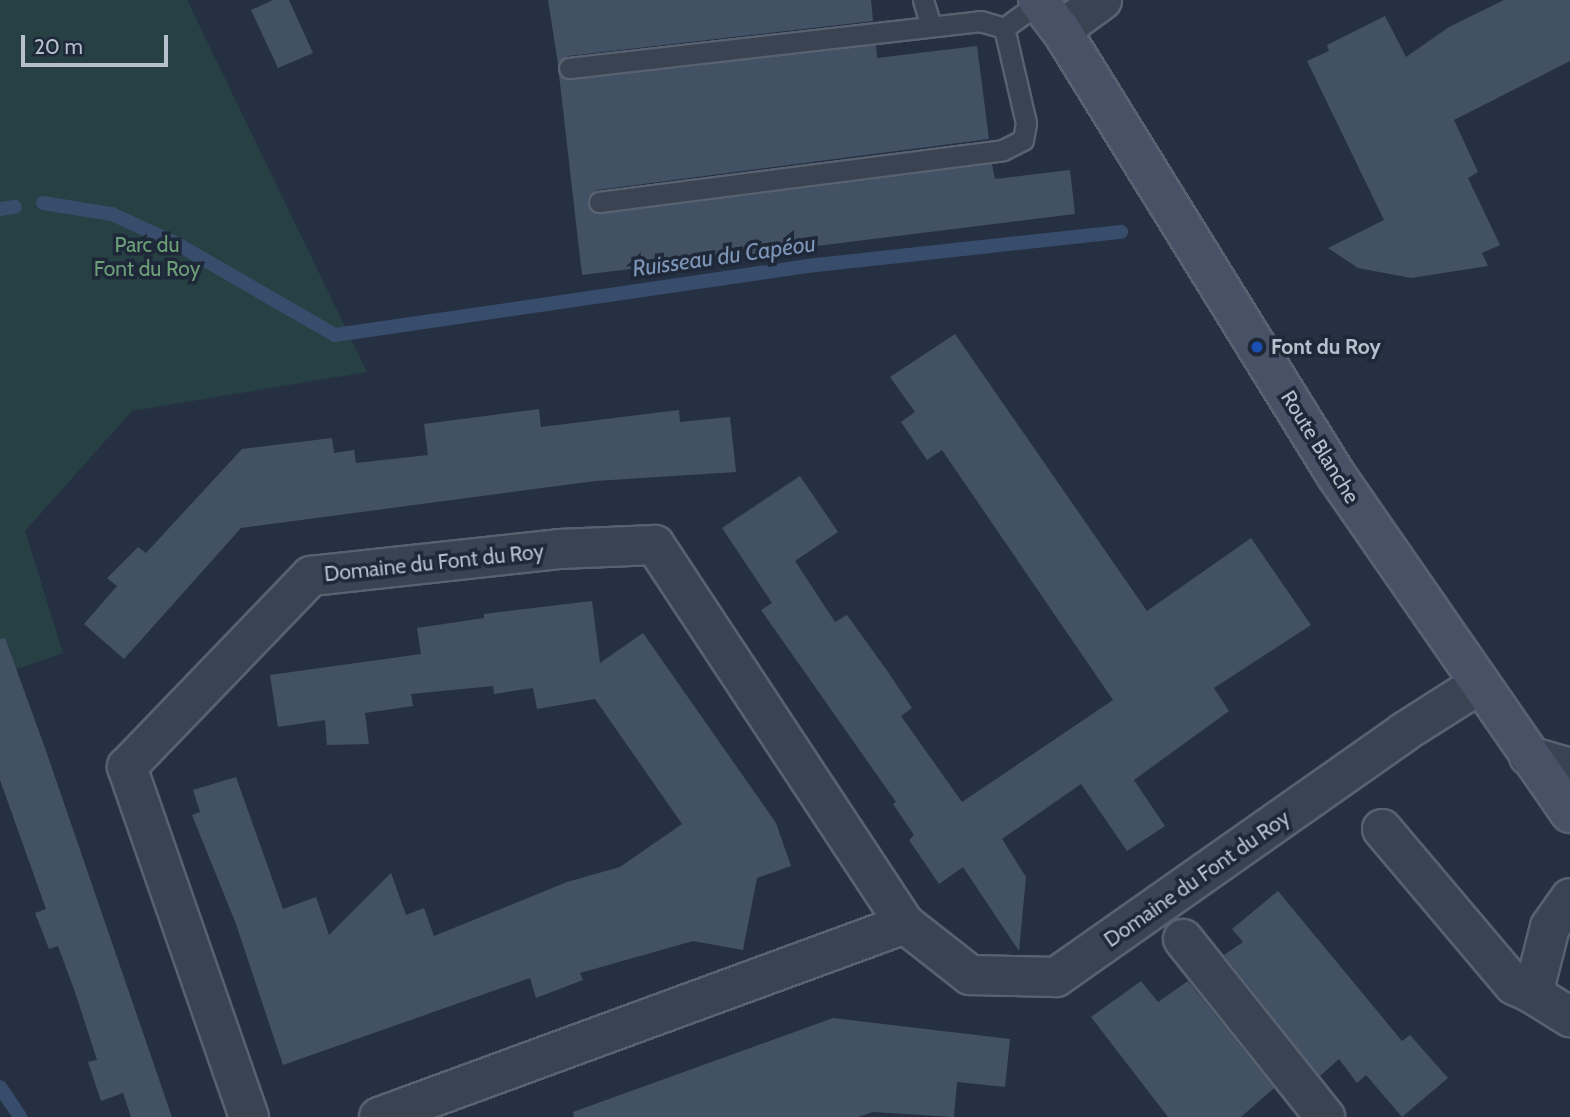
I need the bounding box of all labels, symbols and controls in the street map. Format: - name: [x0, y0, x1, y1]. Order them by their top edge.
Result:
- scale bar: [24, 21, 172, 65]
- text: 20 m: [34, 34, 83, 59]
- water label: Ruisseau du Capéou: [631, 229, 817, 283]
- park label: Parc du Font du Roy: [94, 232, 200, 282]
- place label: Font du Roy: [1271, 334, 1381, 360]
- marker: Font du Roy: [1249, 339, 1265, 355]
- street label: Route Blanche: [1275, 386, 1365, 508]
- street label: Domaine du Font du Roy: [323, 539, 545, 587]
- street label: Domaine du Font du Roy: [1099, 805, 1295, 953]

